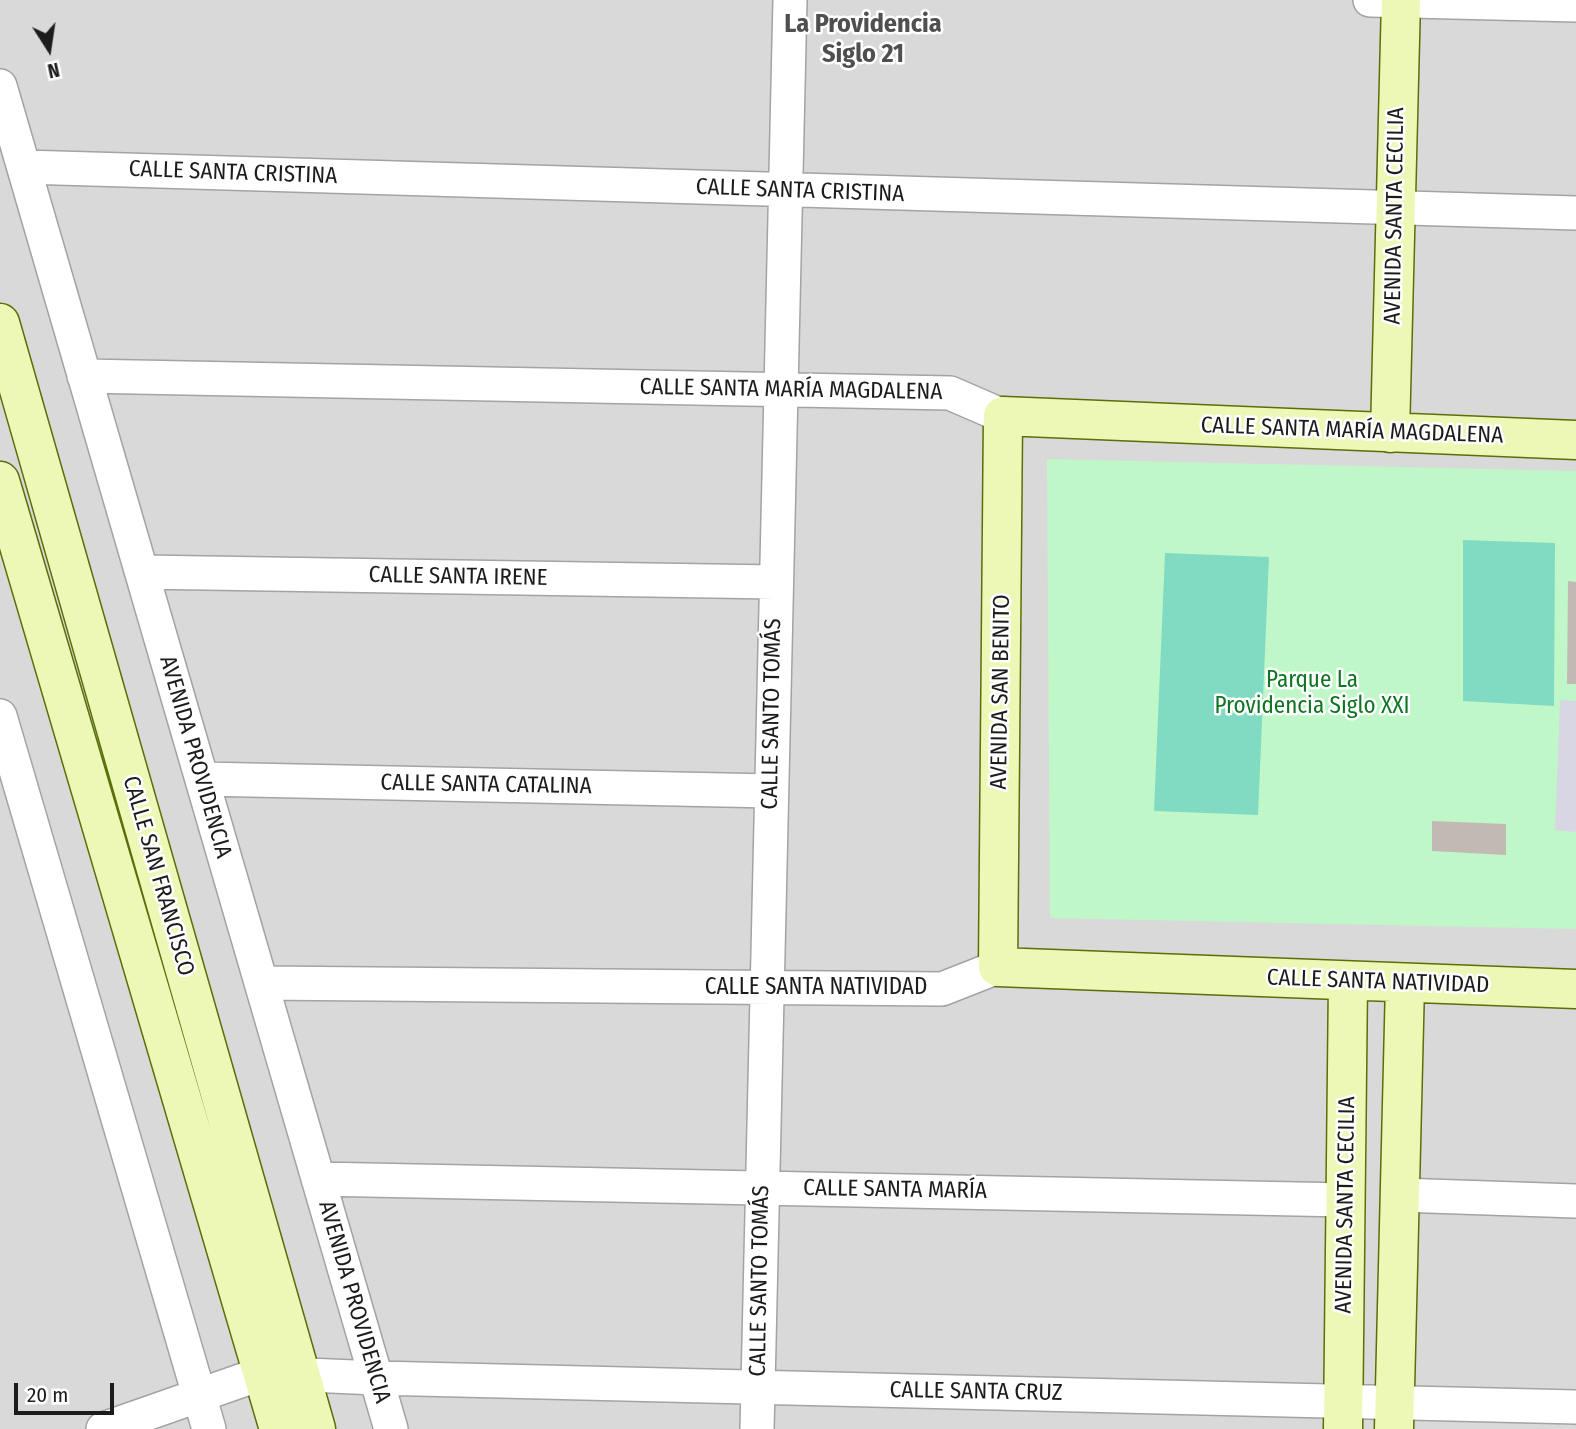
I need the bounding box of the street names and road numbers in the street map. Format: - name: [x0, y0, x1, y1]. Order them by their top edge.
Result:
- street label: AVENIDA SANTA CECILIA: [1379, 107, 1411, 325]
- street label: CALLE SANTA CRISTINA: [128, 156, 338, 190]
- street label: CALLE SANTA CRISTINA: [695, 174, 905, 208]
- street label: CALLE SANTA MARÍA MAGDALENA: [639, 374, 943, 406]
- street label: CALLE SANTA MARÍA MAGDALENA: [1200, 412, 1504, 450]
- street label: CALLE SANTA IRENE: [368, 562, 548, 592]
- street label: AVENIDA SAN BENITO: [985, 594, 1017, 790]
- street label: CALLE SANTO TOMÁS: [757, 618, 787, 810]
- street label: AVENIDA PROVIDENCIA: [153, 653, 237, 861]
- street label: CALLE SANTA CATALINA: [380, 769, 592, 801]
- street label: CALLE SAN FRANCISCO: [116, 773, 200, 979]
- street label: CALLE SANTA NATIVIDAD: [1266, 964, 1490, 1000]
- street label: CALLE SANTA NATIVIDAD: [705, 974, 927, 1002]
- street label: AVENIDA SANTA CECILIA: [1330, 1096, 1362, 1314]
- street label: CALLE SANTA MARÍA: [803, 1175, 987, 1205]
- street label: CALLE SANTO TOMÁS: [745, 1185, 775, 1377]
- street label: AVENIDA PROVIDENCIA: [312, 1198, 396, 1406]
- street label: CALLE SANTA CRUZ: [889, 1377, 1063, 1407]

